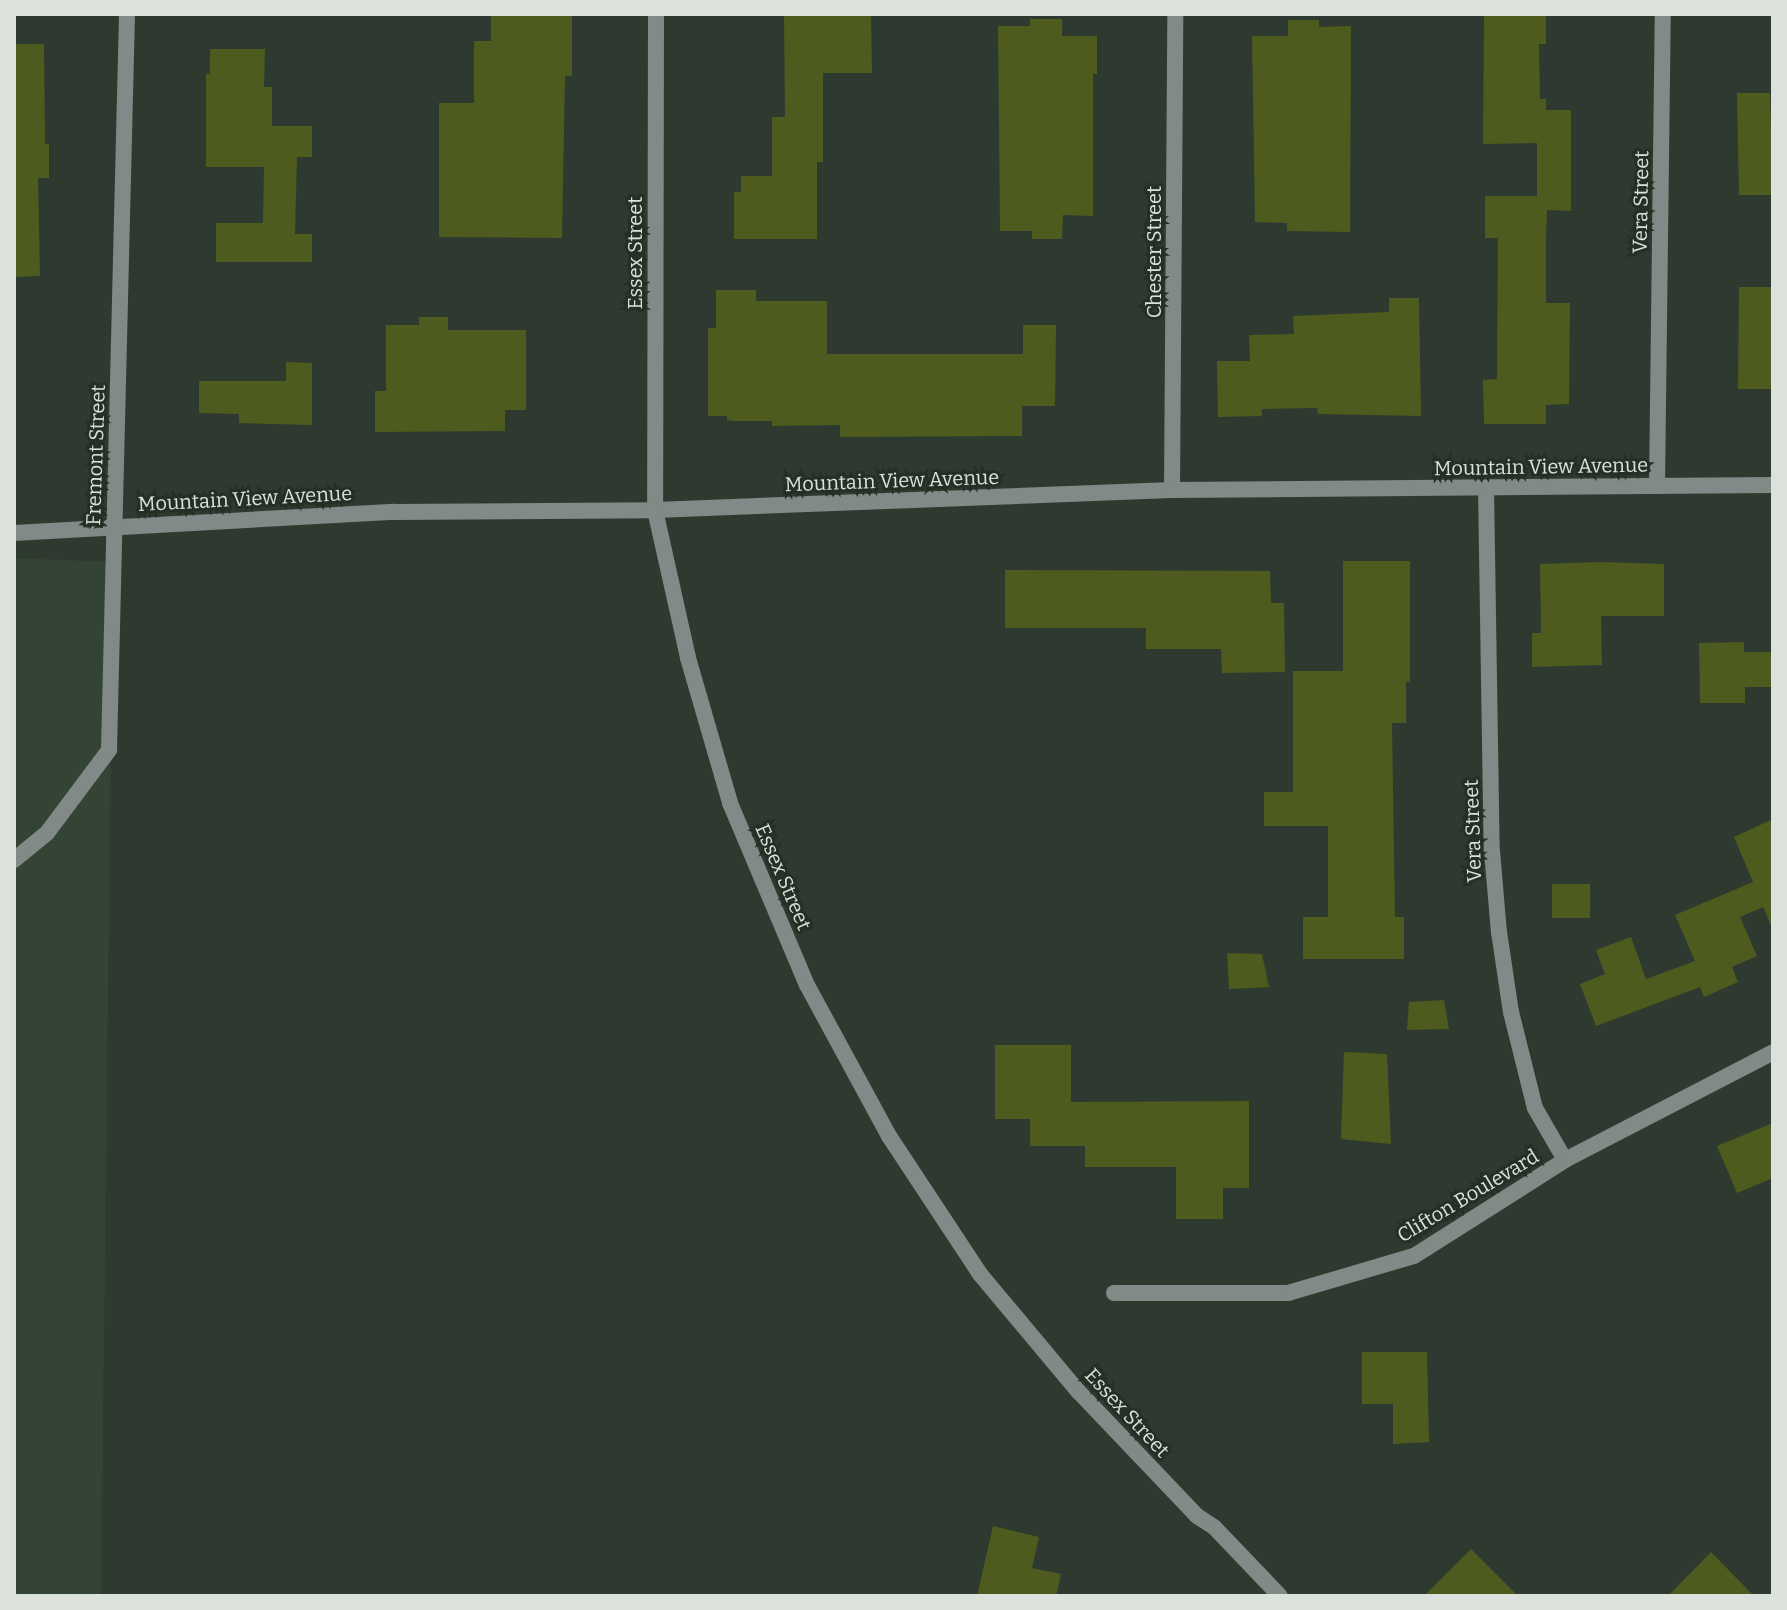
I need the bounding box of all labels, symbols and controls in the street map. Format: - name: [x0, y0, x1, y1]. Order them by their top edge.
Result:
- street label: Vera Street: [1628, 150, 1654, 254]
- street label: Chester Street: [1142, 186, 1166, 318]
- street label: Essex Street: [623, 197, 647, 309]
- street label: Fremont Street: [82, 384, 110, 526]
- street label: Mountain View Avenue: [1434, 453, 1648, 481]
- street label: Mountain View Avenue: [784, 465, 1000, 497]
- street label: Mountain View Avenue: [137, 481, 353, 517]
- street label: Vera Street: [1459, 779, 1487, 883]
- street label: Essex Street: [750, 820, 816, 934]
- street label: Clifton Boulevard: [1393, 1144, 1543, 1248]
- street label: Essex Street: [1080, 1363, 1174, 1463]

